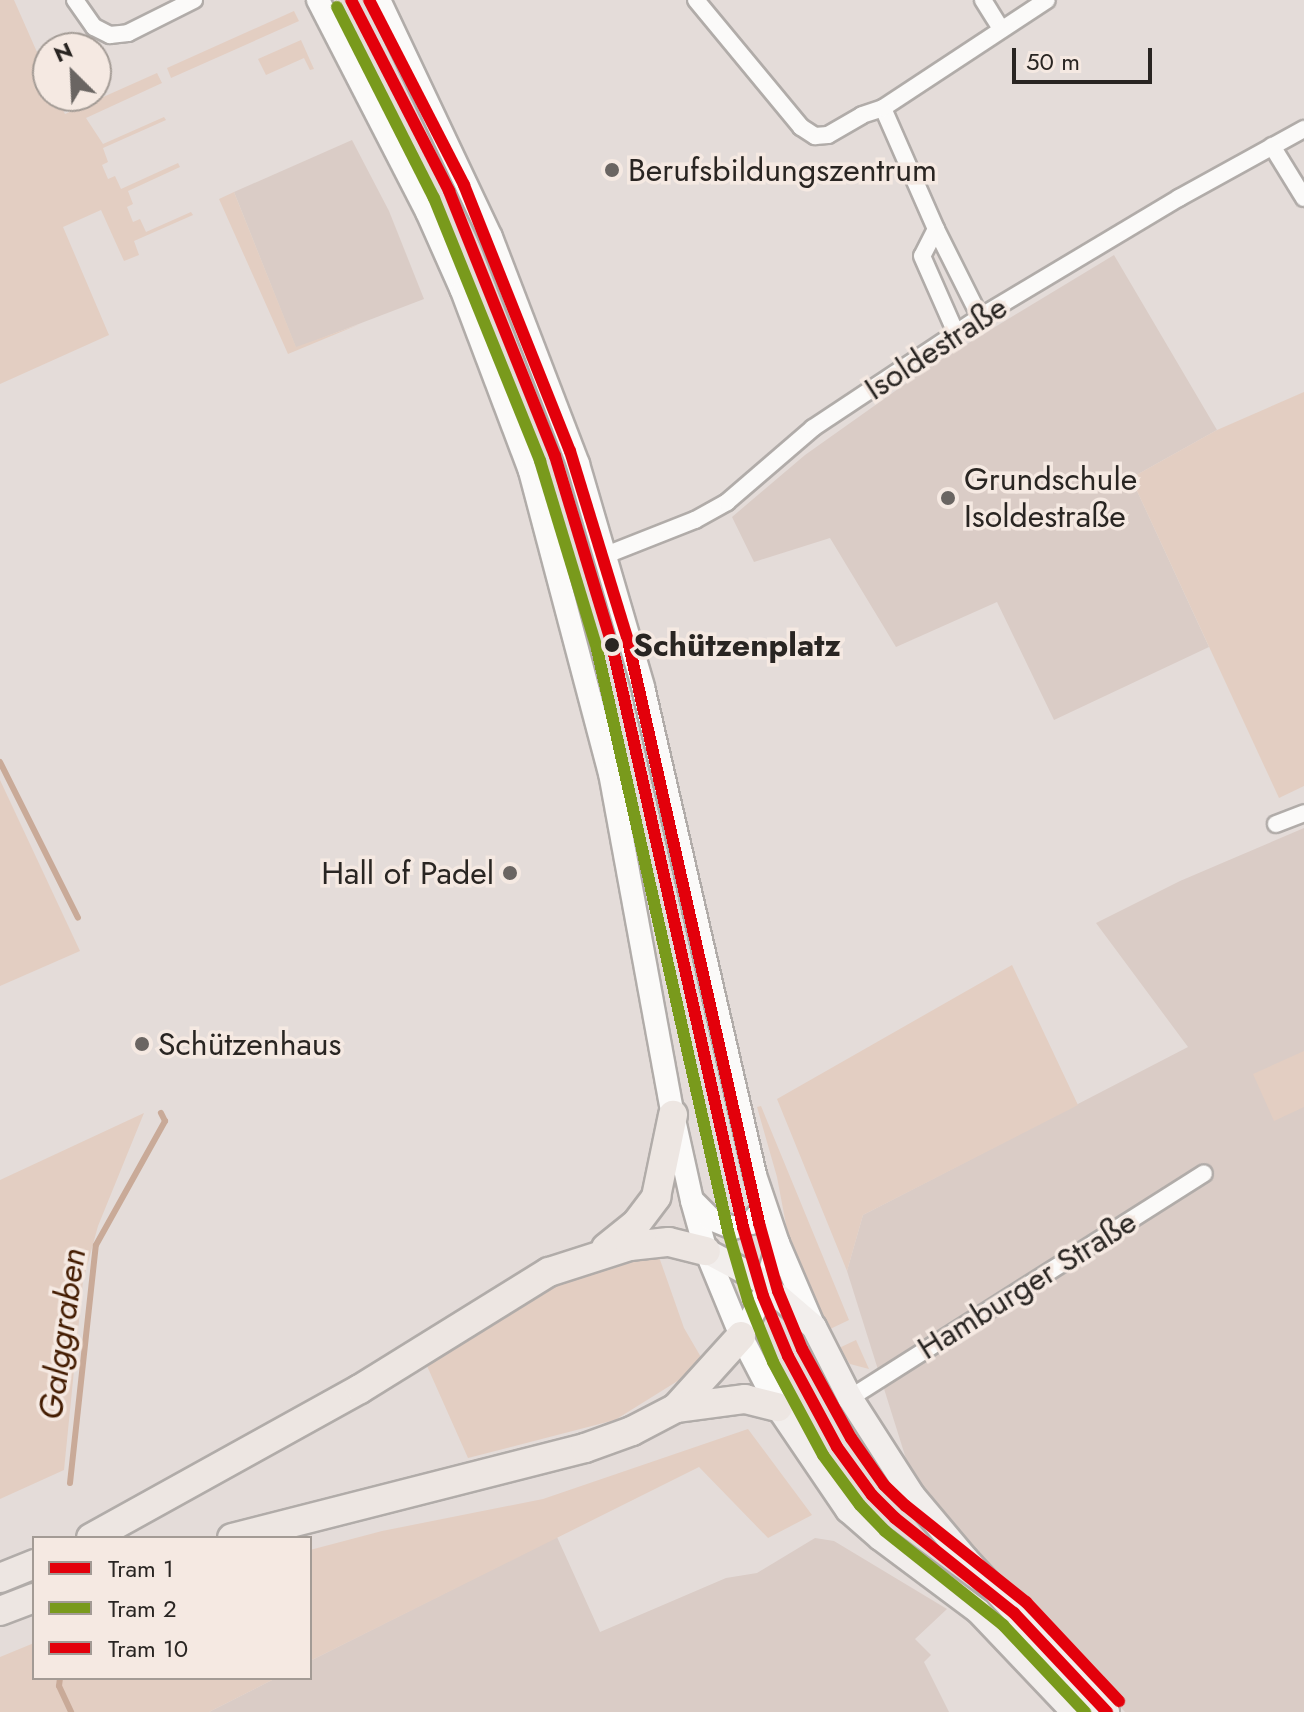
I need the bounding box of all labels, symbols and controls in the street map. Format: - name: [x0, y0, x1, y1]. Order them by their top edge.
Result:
- north arrow: [32, 32, 112, 112]
- scale bar: [1016, 32, 1156, 82]
- text: N: [49, 34, 78, 70]
- text: 50 m: [1026, 44, 1080, 79]
- place label: Berufsbildungszentrum: [628, 151, 937, 189]
- marker: Berufsbildungszentrum: [603, 161, 621, 179]
- street label: Isoldestraße: [858, 288, 1014, 408]
- place label: Grundschule Isoldestraße: [964, 461, 1137, 536]
- marker: Grundschule Isoldestraße: [939, 489, 957, 507]
- place label: Schützenplatz: [633, 626, 841, 664]
- marker: Schützenplatz: [598, 631, 626, 659]
- place label: Hall of Padel: [321, 854, 494, 892]
- marker: Hall of Padel: [501, 864, 519, 882]
- place label: Schützenhaus: [158, 1025, 342, 1063]
- marker: Schützenhaus: [133, 1035, 151, 1053]
- street label: Hamburger Straße: [911, 1202, 1143, 1368]
- water label: Galggraben: [30, 1246, 94, 1422]
- legend: [32, 1536, 312, 1680]
- text: Tram 1: [108, 1551, 174, 1586]
- text: Tram 2: [108, 1591, 177, 1626]
- text: Tram 10: [108, 1631, 188, 1666]

